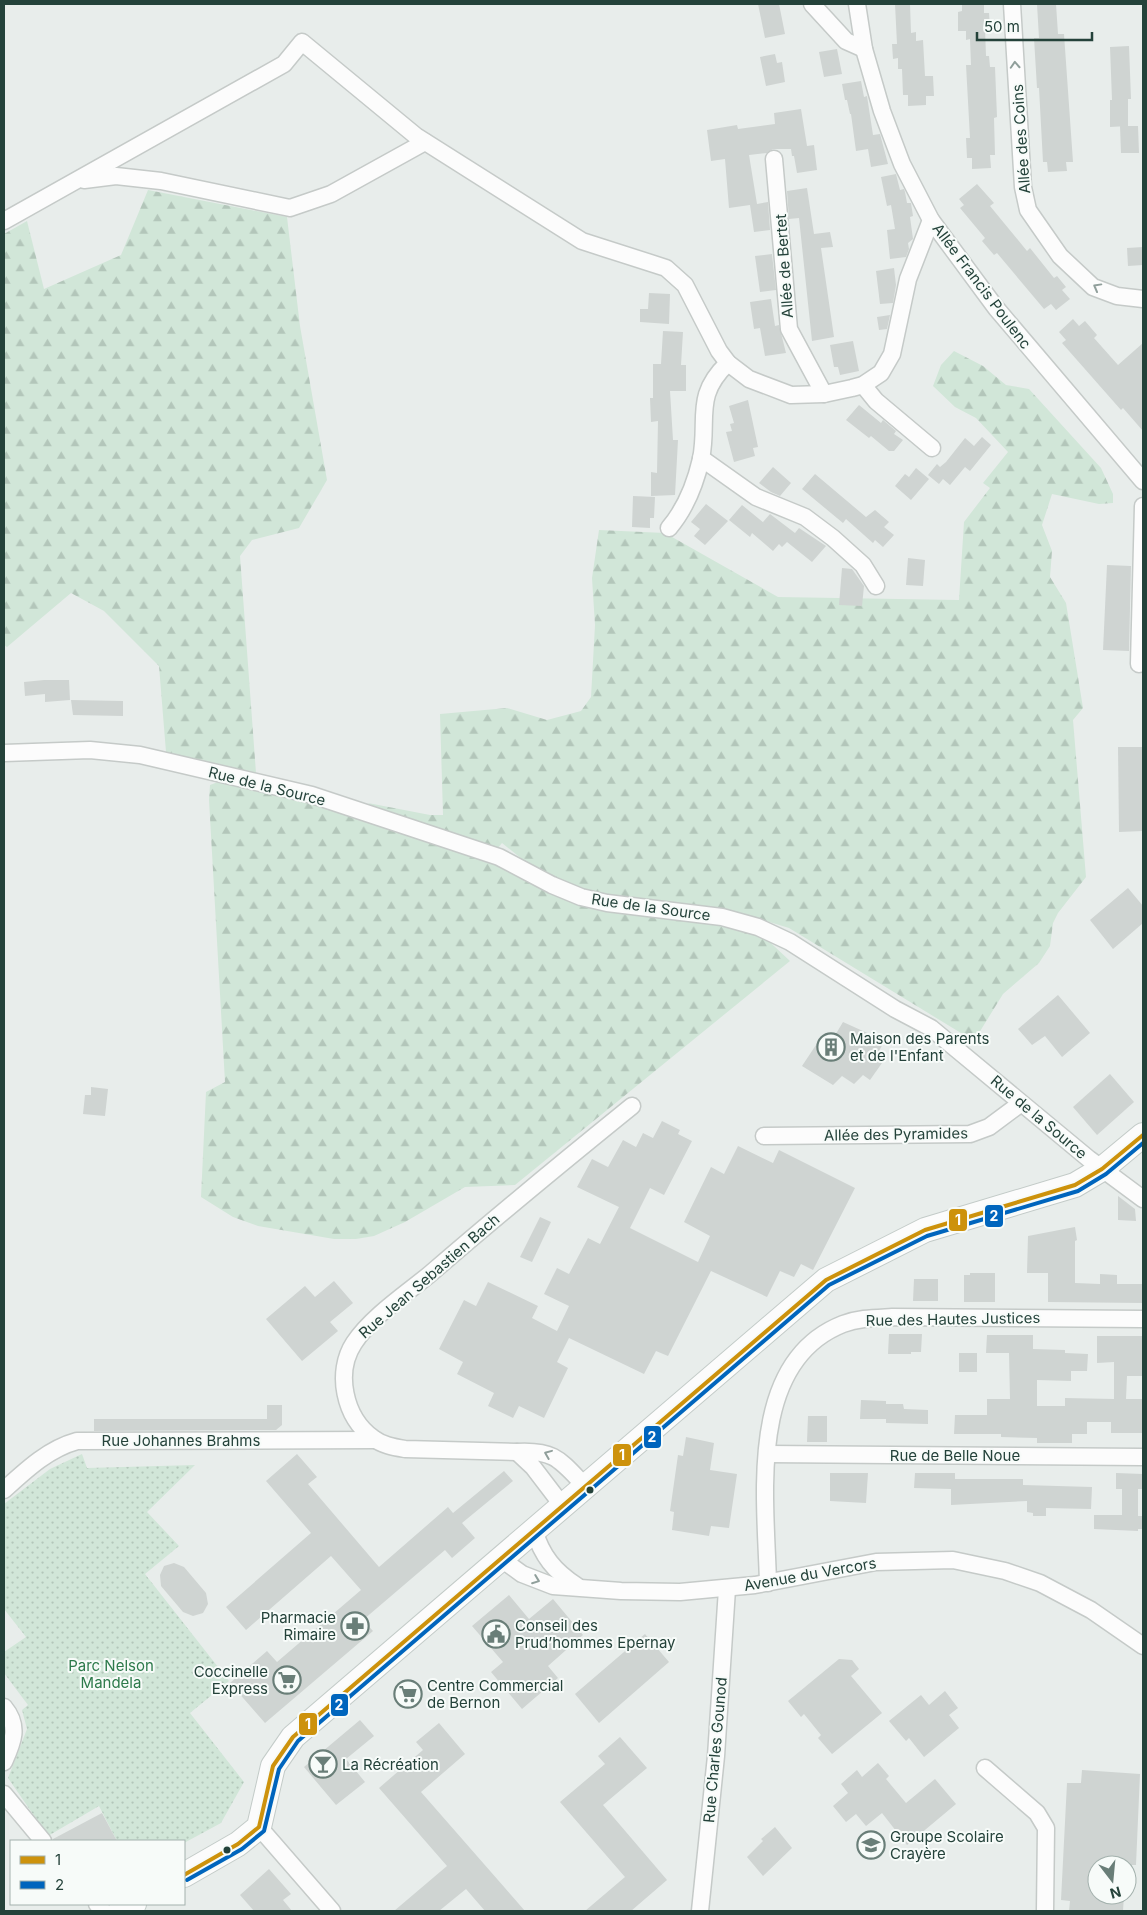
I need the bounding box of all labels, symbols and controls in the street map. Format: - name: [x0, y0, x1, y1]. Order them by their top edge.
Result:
- scale bar: [977, 10, 1092, 42]
- text: 50 m: [984, 17, 1020, 36]
- one-way arrow: [1010, 61, 1021, 69]
- street label: Allée des Coins: [1008, 84, 1034, 194]
- street label: Allée de Bertet: [771, 213, 797, 319]
- street label: Allée Francis Poulenc: [929, 220, 1035, 352]
- one-way arrow: [1093, 283, 1102, 293]
- street label: Rue de la Source: [206, 762, 328, 810]
- street label: Rue de la Source: [590, 889, 712, 925]
- place label: Maison des Parents et de l'Enfant: [850, 1029, 989, 1065]
- building icon: Maison des Parents et de l'Enfant: [816, 1032, 846, 1062]
- street label: Rue de la Source: [987, 1071, 1091, 1163]
- street label: Allée des Pyramides: [824, 1123, 968, 1145]
- line badge: 2: [984, 1204, 1004, 1228]
- text: 2: [990, 1207, 999, 1224]
- line badge: 1: [948, 1208, 968, 1232]
- street label: Rue Jean Sebastien Bach: [355, 1210, 503, 1342]
- text: 1: [955, 1211, 961, 1228]
- street label: Rue des Hautes Justices: [865, 1308, 1041, 1330]
- line badge: 2: [643, 1425, 662, 1449]
- text: 2: [648, 1428, 657, 1445]
- street label: Rue Johannes Brahms: [102, 1431, 260, 1450]
- line badge: 1: [612, 1443, 632, 1467]
- text: 1: [619, 1446, 625, 1463]
- street label: Rue de Belle Noue: [890, 1446, 1020, 1465]
- one-way arrow: [544, 1450, 553, 1461]
- unlabelled marker: [585, 1485, 595, 1495]
- street label: Avenue du Vercors: [742, 1553, 878, 1595]
- one-way arrow: [531, 1574, 540, 1584]
- place label: Pharmacie Rimaire: [261, 1608, 336, 1644]
- pharmacy icon: Pharmacie Rimaire: [340, 1611, 370, 1641]
- place label: Conseil des Prud’hommes Epernay: [515, 1616, 676, 1652]
- public building icon: Conseil des Prud’hommes Epernay: [481, 1619, 511, 1649]
- park label: Parc Nelson Mandela: [68, 1656, 154, 1692]
- place label: Coccinelle Express: [194, 1662, 268, 1698]
- supermarket icon: Coccinelle Express: [272, 1665, 302, 1695]
- place label: Centre Commercial de Bernon: [427, 1676, 563, 1712]
- street label: Rue Charles Gounod: [699, 1676, 731, 1824]
- supermarket icon: Centre Commercial de Bernon: [393, 1679, 423, 1709]
- line badge: 2: [330, 1693, 349, 1717]
- text: 2: [335, 1696, 344, 1713]
- line badge: 1: [298, 1712, 318, 1736]
- text: 1: [305, 1715, 311, 1732]
- bar icon: La Récréation: [308, 1749, 338, 1779]
- place label: La Récréation: [342, 1755, 439, 1774]
- place label: Groupe Scolaire Crayère: [890, 1827, 1004, 1863]
- school or university icon: Groupe Scolaire Crayère: [856, 1830, 886, 1860]
- legend: [10, 1840, 185, 1905]
- unlabelled marker: [222, 1845, 232, 1855]
- text: 1: [55, 1850, 61, 1869]
- north arrow: [1087, 1855, 1137, 1905]
- text: 2: [55, 1875, 64, 1894]
- text: N: [1108, 1883, 1123, 1903]

